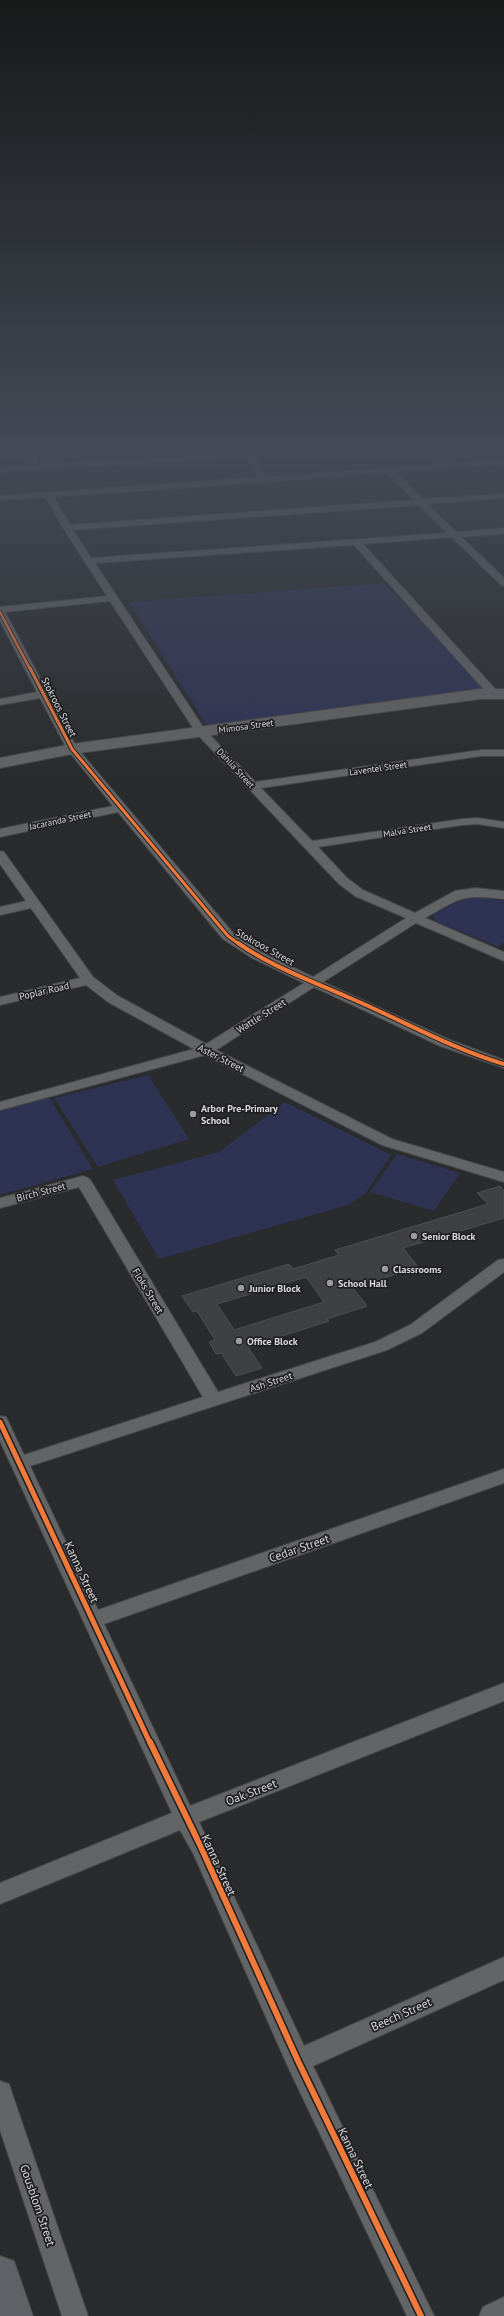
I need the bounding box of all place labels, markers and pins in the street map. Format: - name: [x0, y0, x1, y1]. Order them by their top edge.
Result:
- place label: Arbor Pre-Primary School: [201, 1102, 278, 1127]
- marker: Arbor Pre-Primary School: [188, 1109, 198, 1119]
- place label: Senior Block: [422, 1230, 475, 1243]
- marker: Senior Block: [409, 1231, 419, 1241]
- place label: Classrooms: [393, 1263, 441, 1276]
- marker: Classrooms: [380, 1264, 390, 1274]
- place label: School Hall: [338, 1277, 387, 1290]
- marker: School Hall: [325, 1278, 335, 1288]
- place label: Junior Block: [248, 1282, 301, 1295]
- marker: Junior Block: [236, 1283, 246, 1293]
- place label: Office Block: [247, 1335, 298, 1348]
- marker: Office Block: [234, 1336, 244, 1346]

